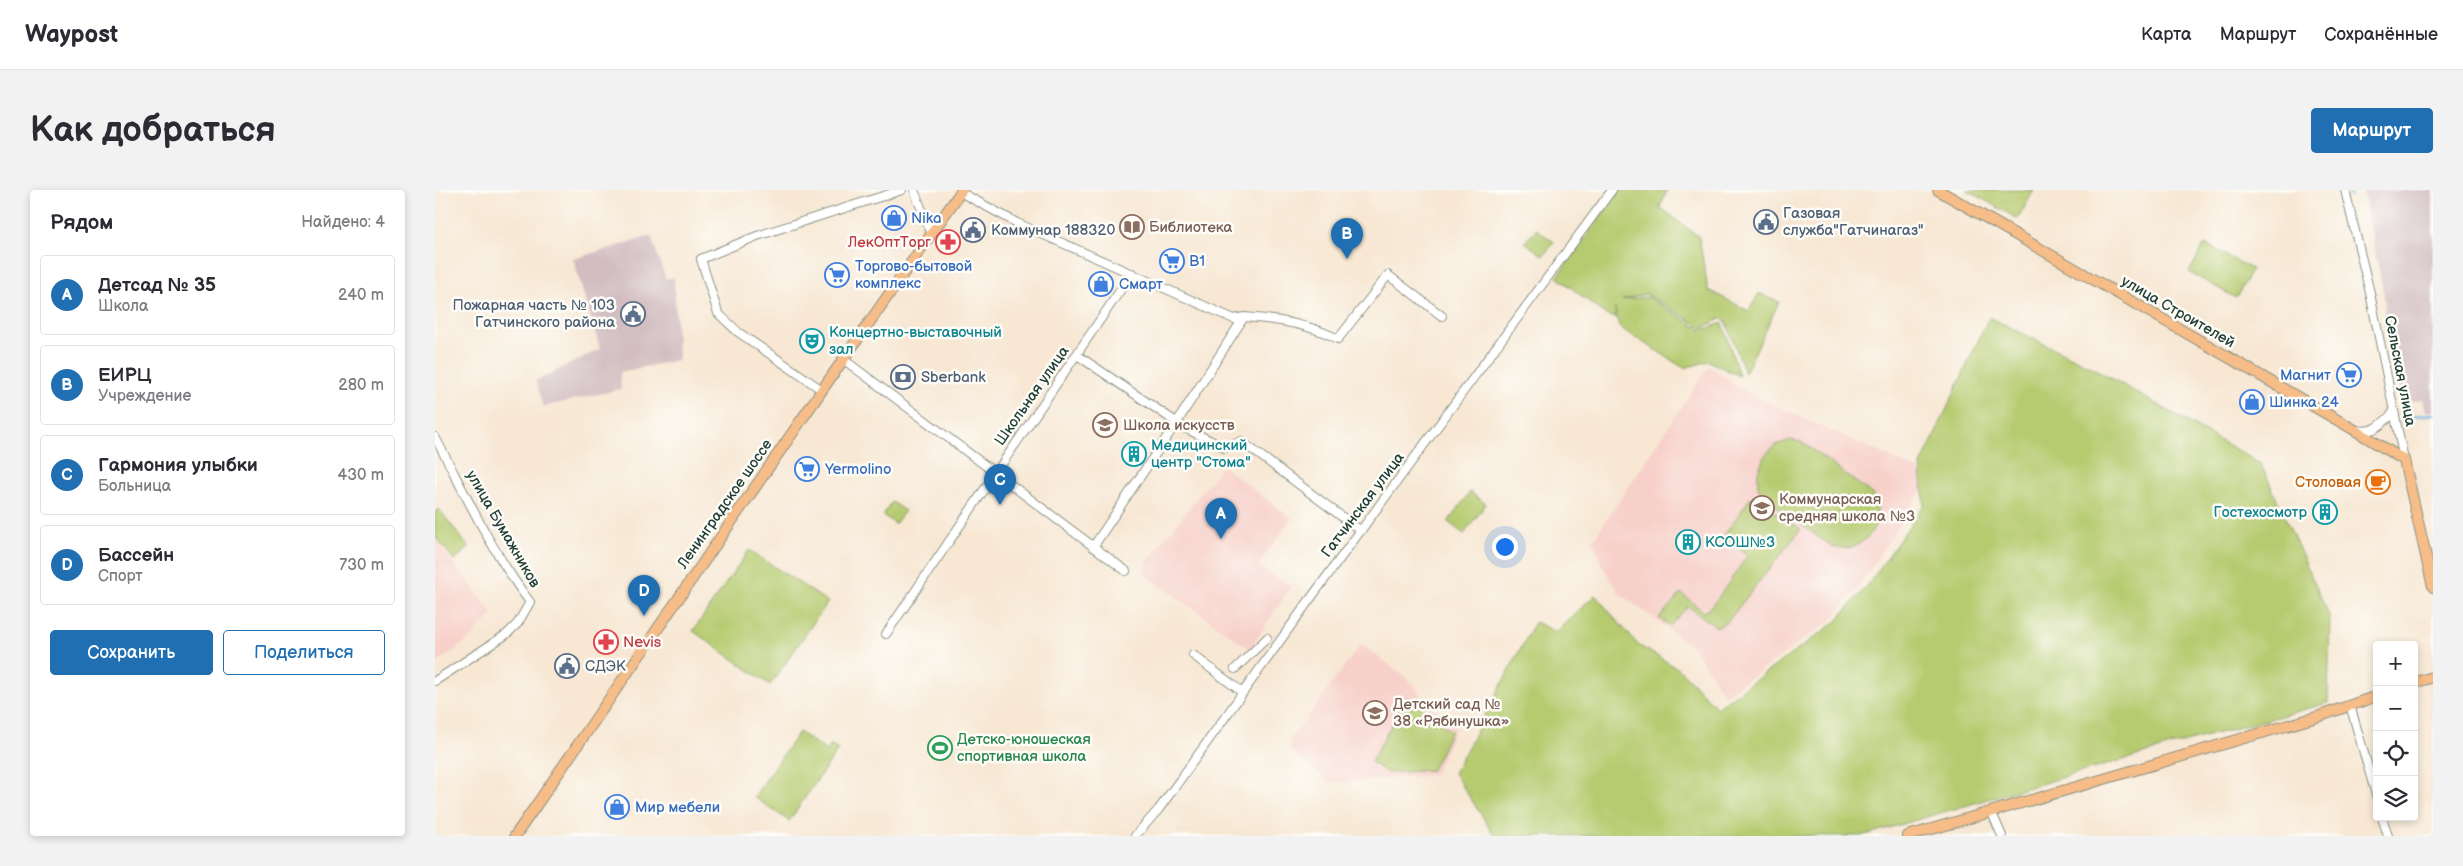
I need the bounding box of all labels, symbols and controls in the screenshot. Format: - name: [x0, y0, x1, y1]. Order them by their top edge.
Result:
- text: Waypost: [25, 20, 118, 49]
- text: Карта: [2141, 24, 2192, 45]
- text: Маршрут: [2220, 24, 2296, 45]
- text: Сохранённые: [2324, 24, 2438, 45]
- button: Маршрут: [2311, 108, 2433, 153]
- text: Как добраться: [30, 109, 276, 152]
- place label: Газовая служба"Гатчинагаз": [1783, 204, 1924, 240]
- shop icon: Nika: [881, 205, 907, 231]
- place label: Nika: [911, 209, 941, 228]
- public building icon: Газовая служба"Гатчинагаз": [1753, 209, 1779, 235]
- text: Рядом: [50, 210, 113, 235]
- text: Найдено: 4: [301, 213, 385, 232]
- library icon: Библиотека: [1119, 214, 1145, 240]
- public building icon: Коммунар 188320: [960, 217, 986, 243]
- place label: Библиотека: [1149, 218, 1232, 237]
- pin: B: [1331, 218, 1363, 259]
- place label: Коммунар 188320: [991, 221, 1115, 240]
- pharmacy icon: ЛекОптТорг: [935, 229, 961, 255]
- place label: ЛекОптТорг: [847, 233, 931, 252]
- supermarket icon: B1: [1159, 248, 1185, 274]
- place label: B1: [1189, 252, 1205, 271]
- place label: Торгово-бытовой комплекс: [855, 257, 972, 293]
- supermarket icon: Торгово-бытовой комплекс: [824, 262, 850, 288]
- shop icon: Смарт: [1088, 271, 1114, 297]
- street label: улица Строителей: [2118, 272, 2238, 352]
- text: Детсад № 35: [98, 274, 216, 297]
- place label: Смарт: [1119, 275, 1163, 294]
- text: A: [62, 286, 72, 305]
- text: 240 m: [338, 286, 384, 305]
- place label: Пожарная часть № 103 Гатчинского района: [453, 296, 615, 332]
- text: Школа: [98, 297, 148, 316]
- public building icon: Пожарная часть № 103 Гатчинского района: [620, 301, 646, 327]
- street label: Сельская улица: [2380, 314, 2420, 428]
- place label: Концертно-выставочный зал: [829, 323, 1002, 359]
- theatre icon: Концертно-выставочный зал: [799, 328, 825, 354]
- street label: Школьная улица: [991, 342, 1073, 449]
- supermarket icon: Магнит: [2336, 362, 2362, 388]
- text: ЕИРЦ: [98, 364, 152, 387]
- bank icon: Sberbank: [890, 364, 916, 390]
- place label: Магнит: [2280, 366, 2331, 385]
- place label: Sberbank: [921, 368, 986, 387]
- text: B: [61, 376, 73, 395]
- text: 280 m: [338, 376, 384, 395]
- text: Учреждение: [98, 387, 191, 406]
- shop icon: Шинка 24: [2239, 389, 2265, 415]
- place label: Шинка 24: [2269, 393, 2339, 412]
- school or university icon: Школа искусств: [1092, 412, 1118, 438]
- place label: Школа искусств: [1123, 416, 1235, 435]
- street label: Ленинградское шоссе: [673, 436, 777, 573]
- place label: Медицинский центр "Стома": [1151, 436, 1251, 472]
- building icon: Медицинский центр "Стома": [1121, 441, 1147, 467]
- street label: Гатчинская улица: [1317, 449, 1409, 561]
- text: Гармония улыбки: [98, 454, 258, 477]
- supermarket icon: Yermolino: [794, 456, 820, 482]
- place label: Yermolino: [824, 460, 892, 479]
- pin: C: [984, 464, 1016, 505]
- text: C: [61, 466, 73, 485]
- text: 430 m: [337, 466, 384, 485]
- street label: улица Бумажников: [462, 467, 544, 591]
- cafe icon: Столовая: [2365, 469, 2391, 495]
- place label: Столовая: [2295, 473, 2361, 492]
- text: Больница: [98, 477, 171, 496]
- place label: Коммунарская средняя школа №3: [1779, 490, 1915, 526]
- school or university icon: Коммунарская средняя школа №3: [1749, 495, 1775, 521]
- pin: A: [1205, 498, 1237, 539]
- building icon: Гостехосмотр: [2312, 499, 2338, 525]
- place label: Гостехосмотр: [2214, 503, 2308, 522]
- building icon: КСОШ№3: [1675, 529, 1701, 555]
- place label: КСОШ№3: [1705, 533, 1775, 552]
- your location: [1492, 534, 1518, 560]
- text: Бассейн: [98, 544, 174, 567]
- text: D: [61, 556, 73, 575]
- text: 730 m: [339, 556, 384, 575]
- text: Спорт: [98, 567, 143, 586]
- pin: D: [628, 575, 660, 616]
- pharmacy icon: Nevis: [593, 629, 619, 655]
- button: Сохранить: [50, 630, 213, 675]
- button: Поделиться: [223, 630, 385, 675]
- place label: Nevis: [623, 633, 662, 652]
- map controls: [2373, 641, 2418, 821]
- button: +: [2373, 641, 2418, 686]
- public building icon: СДЭК: [554, 653, 580, 679]
- place label: СДЭК: [585, 657, 626, 676]
- button: −: [2373, 686, 2418, 731]
- place label: Детский сад № 38 «Рябинушка»: [1393, 695, 1509, 731]
- school or university icon: Детский сад № 38 «Рябинушка»: [1362, 700, 1388, 726]
- place label: Детско-юношеская спортивная школа: [957, 730, 1091, 766]
- button: locate: [2373, 731, 2418, 776]
- sports icon: Детско-юношеская спортивная школа: [927, 735, 953, 761]
- button: layers: [2373, 776, 2418, 821]
- shop icon: Мир мебели: [604, 794, 630, 820]
- place label: Мир мебели: [635, 798, 720, 817]

